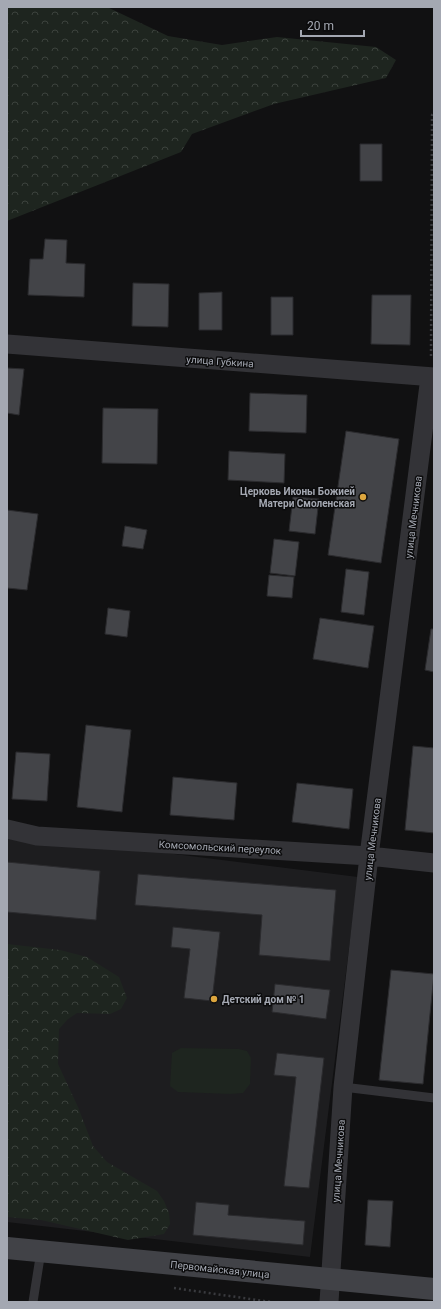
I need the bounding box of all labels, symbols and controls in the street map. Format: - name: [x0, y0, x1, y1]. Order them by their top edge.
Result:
- scale bar: [301, 12, 364, 38]
- text: 20 m: [307, 19, 334, 33]
- street label: улица Губкина: [186, 354, 254, 369]
- street label: улица Мечникова: [403, 475, 424, 559]
- place label: Церковь Иконы Божией Матери Смоленская: [240, 486, 355, 509]
- marker: Церковь Иконы Божией Матери Смоленская: [358, 492, 368, 502]
- street label: улица Мечникова: [362, 797, 383, 881]
- street label: Комсомольский переулок: [158, 839, 282, 856]
- marker: Детский дом № 1: [209, 994, 219, 1004]
- place label: Детский дом № 1: [222, 994, 305, 1005]
- street label: улица Мечникова: [330, 1119, 347, 1203]
- street label: Первомайская улица: [170, 1259, 270, 1280]

